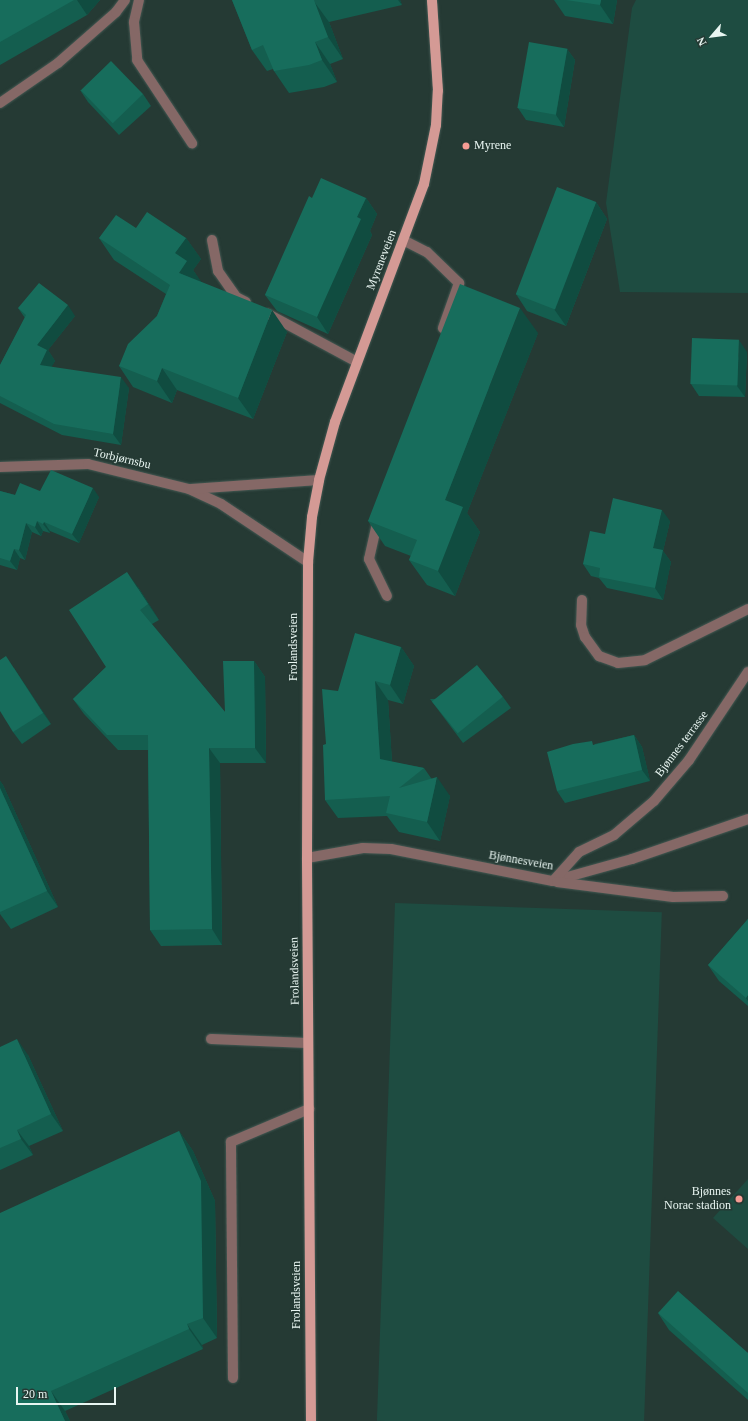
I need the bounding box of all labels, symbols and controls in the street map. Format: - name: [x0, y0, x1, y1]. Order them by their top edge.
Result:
- north arrow: [692, 16, 732, 56]
- text: N: [694, 35, 709, 48]
- place label: Myrene: [474, 139, 511, 153]
- marker: Myrene: [461, 141, 471, 151]
- street label: Myreneveien: [364, 228, 400, 292]
- street label: Torbjørnsbu: [92, 445, 152, 473]
- street label: Frolandsveien: [287, 613, 301, 681]
- street label: Bjønnes terrasse: [652, 708, 712, 780]
- street label: Bjønnesveien: [488, 848, 554, 874]
- street label: Frolandsveien: [287, 937, 303, 1005]
- place label: Bjønnes Norac stadion: [664, 1185, 731, 1213]
- marker: Bjønnes Norac stadion: [734, 1194, 744, 1204]
- street label: Frolandsveien: [290, 1261, 304, 1329]
- scale bar: [18, 1379, 118, 1405]
- text: 20 m: [23, 1387, 47, 1401]

